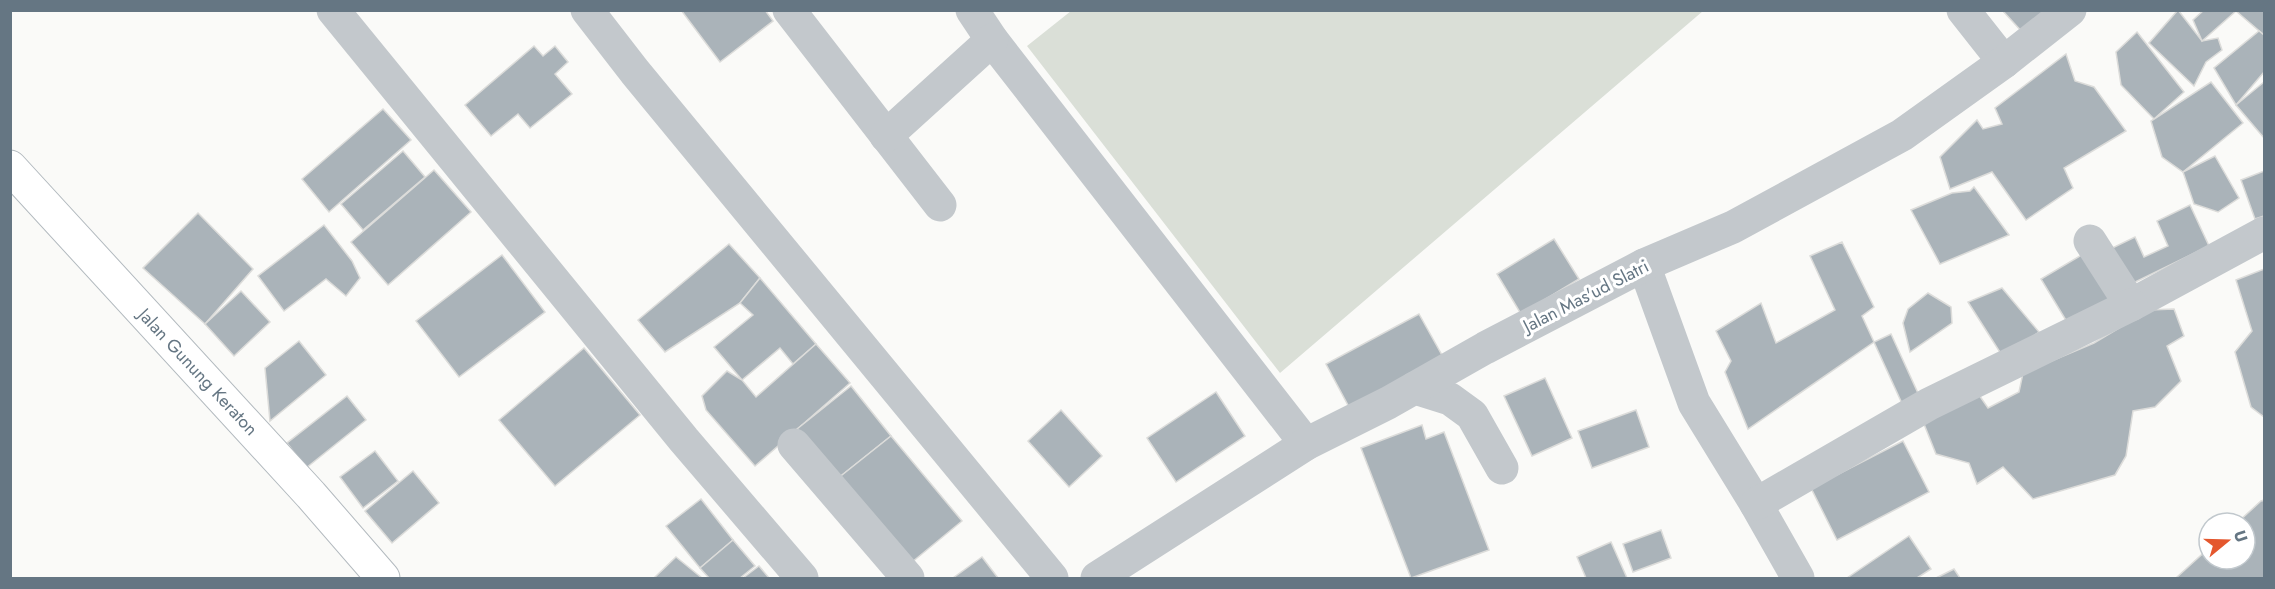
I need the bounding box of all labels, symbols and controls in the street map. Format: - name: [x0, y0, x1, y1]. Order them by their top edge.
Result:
- street label: Jalan Mas'ud Slatri: [1517, 253, 1653, 340]
- street label: Jalan Gunung Keraton: [131, 301, 264, 441]
- north arrow: [2197, 511, 2257, 571]
- text: U: [2228, 527, 2253, 545]

